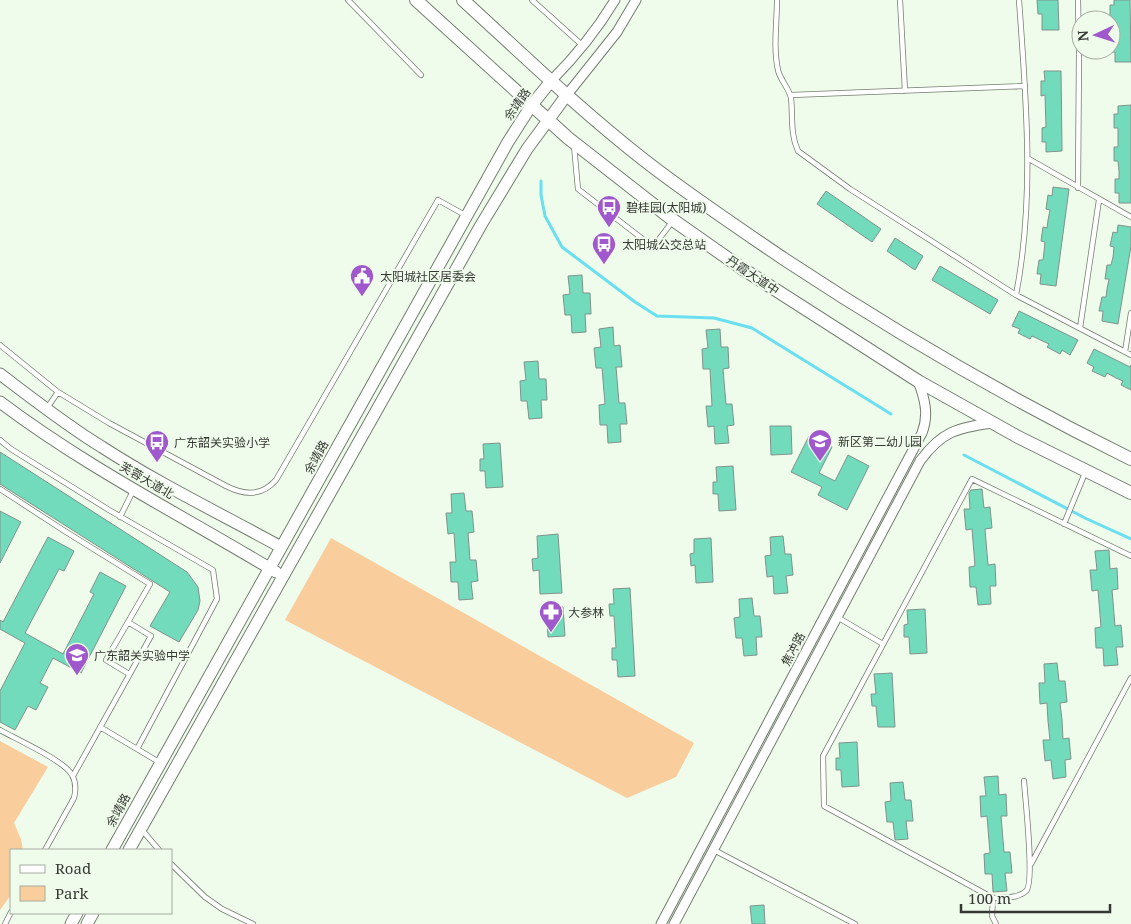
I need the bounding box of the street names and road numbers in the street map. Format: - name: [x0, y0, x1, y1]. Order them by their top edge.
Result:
- street label: 余靖路: [500, 84, 534, 124]
- street label: 丹霞大道中: [723, 251, 783, 299]
- street label: 余靖路: [300, 437, 332, 477]
- street label: 芙蓉大道北: [117, 458, 177, 502]
- street label: 焦冲路: [777, 629, 809, 669]
- street label: 余靖路: [102, 790, 134, 830]

